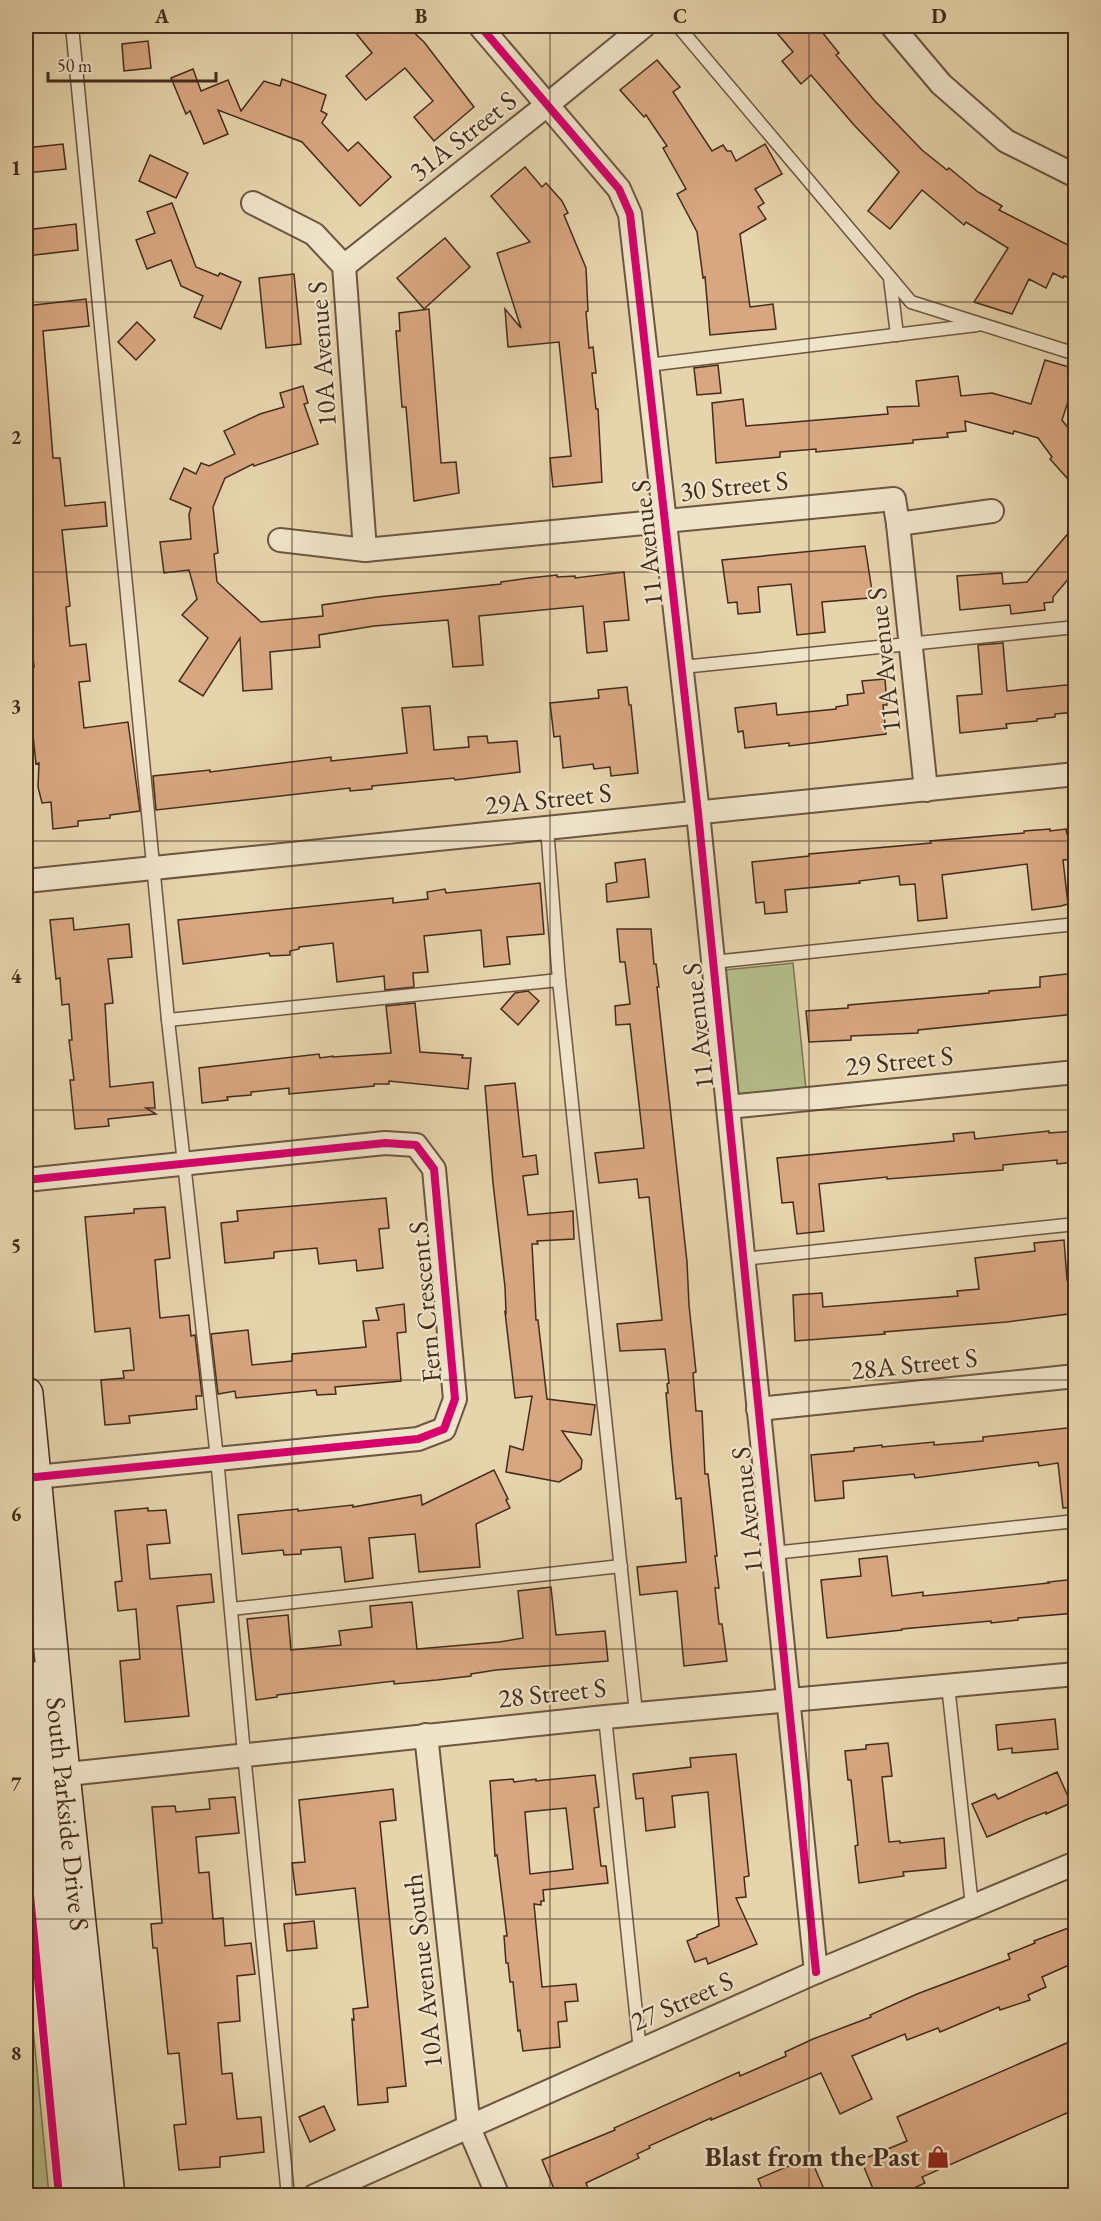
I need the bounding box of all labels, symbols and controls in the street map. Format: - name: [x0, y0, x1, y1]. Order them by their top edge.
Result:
- text: A: [154, 3, 170, 29]
- text: B: [415, 3, 427, 29]
- text: C: [673, 3, 687, 29]
- text: D: [931, 3, 947, 29]
- scale bar: [48, 45, 216, 83]
- text: 50 m: [57, 54, 92, 77]
- street label: 31A Street S: [402, 83, 524, 189]
- text: 1: [11, 155, 21, 181]
- street label: 10A Avenue S: [299, 280, 344, 428]
- text: 2: [11, 424, 22, 450]
- street label: 30 Street S: [678, 462, 790, 509]
- street label: 11 Avenue S: [622, 478, 671, 608]
- street label: 11A Avenue S: [858, 586, 909, 734]
- text: 3: [11, 693, 21, 719]
- street label: 29A Street S: [483, 774, 613, 823]
- street label: 11 Avenue S: [673, 961, 722, 1091]
- text: 4: [11, 963, 22, 989]
- street label: 29 Street S: [843, 1037, 955, 1084]
- street label: Fern Crescent S: [400, 1220, 449, 1384]
- text: 5: [11, 1232, 21, 1258]
- street label: 28A Street S: [849, 1339, 979, 1388]
- street label: 11 Avenue S: [722, 1445, 771, 1575]
- text: 6: [11, 1501, 22, 1527]
- street label: 28 Street S: [496, 1669, 608, 1716]
- street label: South Parkside Drive S: [39, 1695, 98, 1932]
- text: 7: [11, 1771, 22, 1797]
- street label: 10A Avenue South: [395, 1872, 450, 2070]
- street label: 27 Street S: [625, 1962, 739, 2039]
- text: 8: [11, 2040, 21, 2066]
- place label: Blast from the Past: [705, 2139, 920, 2174]
- shop icon: Blast from the Past: [925, 2144, 951, 2170]

